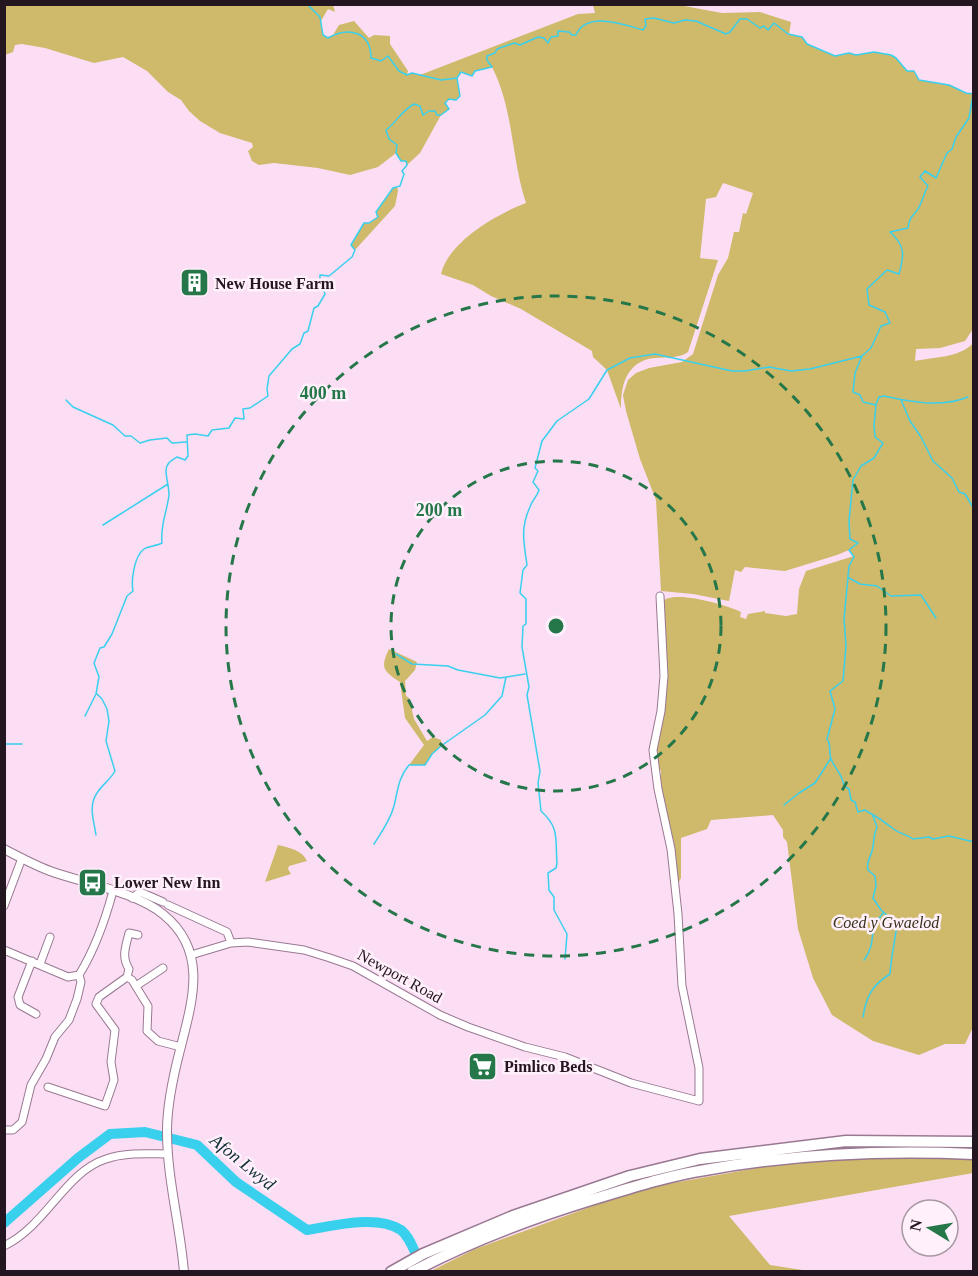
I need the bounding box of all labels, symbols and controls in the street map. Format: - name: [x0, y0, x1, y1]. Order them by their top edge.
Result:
- building icon: New House Farm: [178, 267, 210, 299]
- place label: New House Farm: [215, 275, 335, 292]
- text: 400 m: [300, 383, 346, 403]
- text: 200 m: [416, 500, 462, 520]
- centre of rings: [546, 616, 566, 636]
- bus stop icon: Lower New Inn: [77, 866, 109, 898]
- place label: Lower New Inn: [114, 874, 220, 891]
- park label: Coed y Gwaelod: [833, 914, 940, 932]
- street label: Newport Road: [354, 946, 445, 1007]
- supermarket icon: Pimlico Beds: [467, 1050, 499, 1082]
- place label: Pimlico Beds: [504, 1058, 592, 1075]
- water label: Afon Lwyd: [206, 1129, 280, 1195]
- north arrow: [900, 1198, 960, 1258]
- text: N: [906, 1218, 925, 1233]

